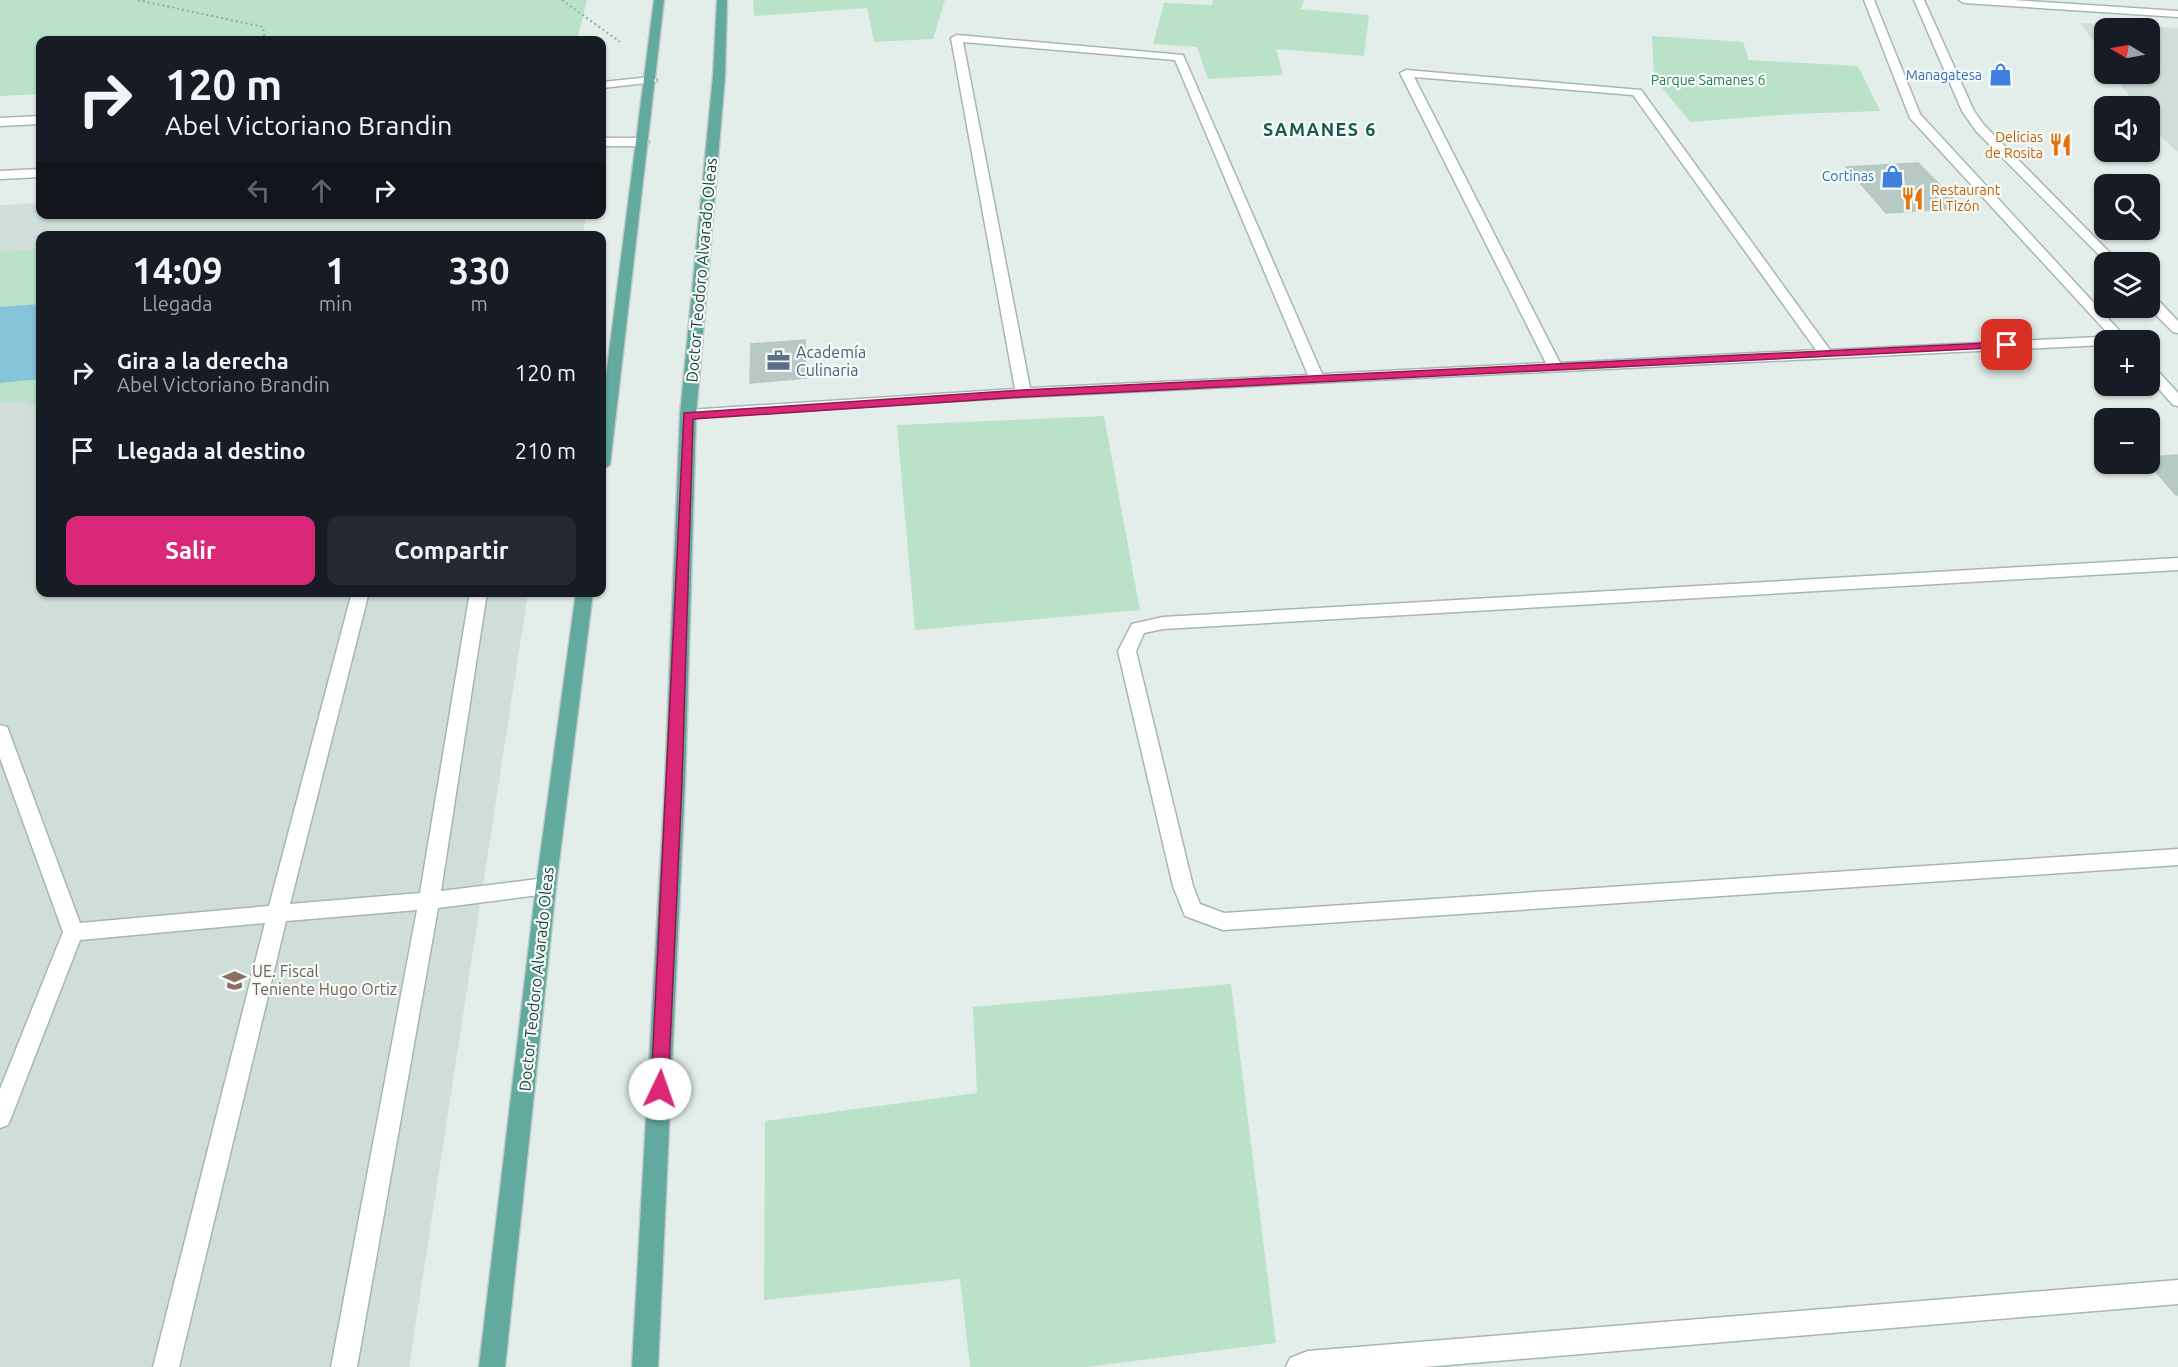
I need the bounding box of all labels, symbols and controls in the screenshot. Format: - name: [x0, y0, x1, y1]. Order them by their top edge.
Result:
- north arrow: [2094, 18, 2160, 84]
- map controls: [2094, 18, 2160, 474]
- icon: right: [66, 60, 144, 138]
- text: 120 m: [165, 61, 282, 108]
- shop icon: Managatesa: [1987, 62, 2013, 88]
- place label: Managatesa: [1906, 67, 1982, 83]
- park label: Parque Samanes 6: [1651, 72, 1765, 88]
- button: sound: [2094, 96, 2160, 162]
- text: Abel Victoriano Brandin: [165, 110, 452, 140]
- district label: SAMANES 6: [1263, 119, 1377, 139]
- place label: Delicias de Rosita: [1985, 129, 2043, 161]
- restaurant icon: Delicias de Rosita: [2048, 132, 2074, 158]
- street label: Doctor Teodoro Alvarado Oleas: [682, 157, 720, 383]
- shop icon: Cortinas: [1879, 163, 1905, 189]
- place label: Cortinas: [1822, 168, 1874, 184]
- icon: left: [242, 174, 275, 207]
- icon: ahead: [305, 174, 338, 207]
- icon: right: [368, 174, 401, 207]
- button: search: [2094, 174, 2160, 240]
- place label: Restaurant El Tizón: [1931, 182, 2001, 214]
- restaurant icon: Restaurant El Tizón: [1900, 185, 1926, 211]
- text: 14:09: [132, 250, 222, 291]
- text: 1: [325, 250, 346, 291]
- text: 330: [449, 250, 510, 291]
- button: layers: [2094, 252, 2160, 318]
- text: Llegada: [142, 292, 213, 315]
- text: min: [319, 292, 352, 315]
- text: m: [471, 292, 488, 315]
- pin: [1981, 319, 2032, 370]
- icon: arrive: [1990, 328, 2023, 361]
- button: +: [2094, 330, 2160, 396]
- place label: Academía Culinaria: [796, 343, 866, 379]
- text: Gira a la derecha: [117, 348, 289, 373]
- office icon: Academía Culinaria: [765, 348, 791, 374]
- icon: right: [66, 356, 99, 389]
- text: 120 m: [515, 360, 576, 385]
- text: Abel Victoriano Brandin: [117, 373, 330, 396]
- button: −: [2094, 408, 2160, 474]
- icon: arrive: [66, 434, 99, 467]
- text: Llegada al destino: [117, 438, 305, 463]
- text: 210 m: [515, 438, 576, 463]
- button: Salir: [66, 516, 315, 585]
- button: Compartir: [327, 516, 576, 585]
- street label: Doctor Teodoro Alvarado Oleas: [515, 866, 557, 1092]
- place label: UE. Fiscal Teniente Hugo Ortiz: [252, 962, 397, 998]
- school or university icon: UE. Fiscal Teniente Hugo Ortiz: [221, 967, 247, 993]
- position arrow: [628, 1057, 692, 1121]

